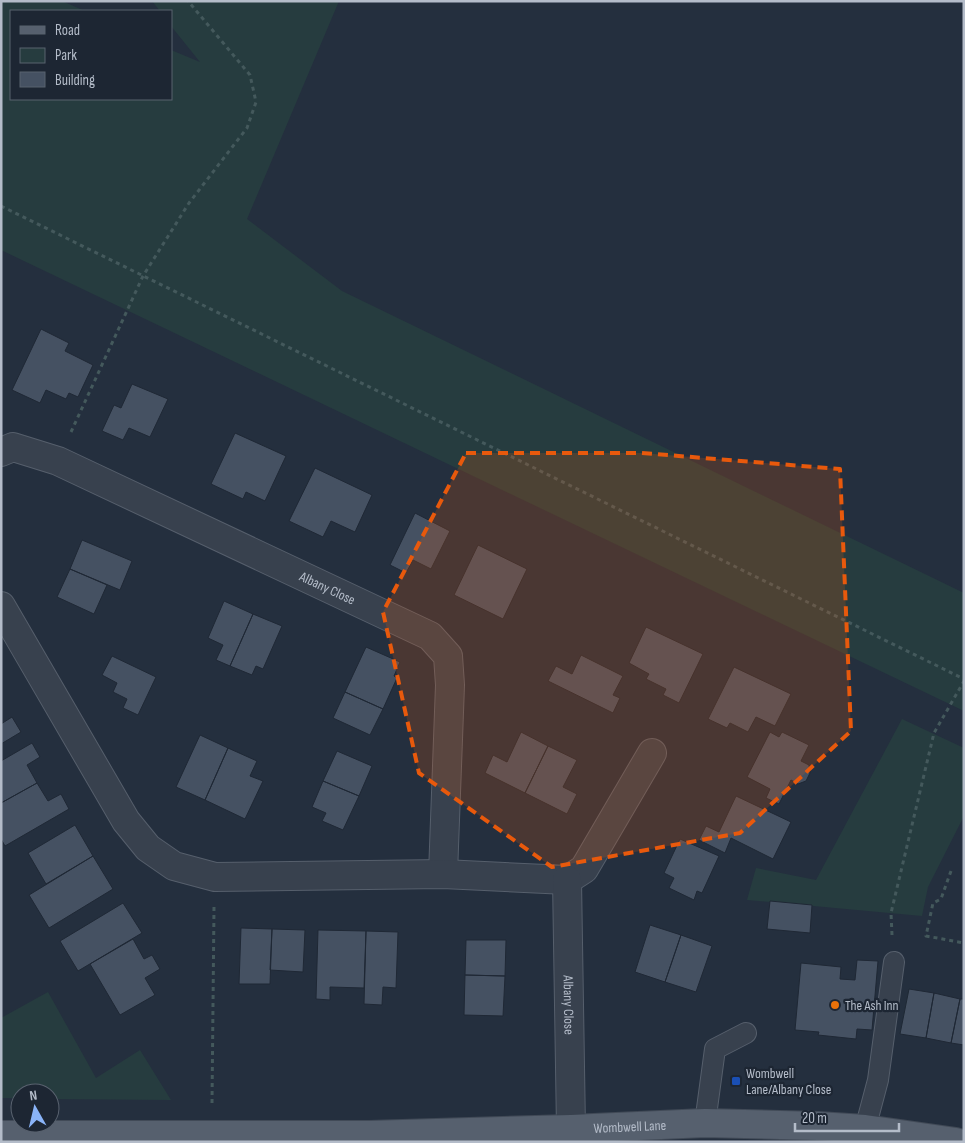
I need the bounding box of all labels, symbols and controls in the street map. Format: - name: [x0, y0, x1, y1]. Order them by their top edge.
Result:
- legend: [10, 10, 172, 100]
- text: Road: [55, 21, 80, 40]
- text: Park: [55, 46, 77, 65]
- text: Building: [55, 71, 95, 90]
- street label: Albany Close: [296, 567, 358, 608]
- street label: Albany Close: [560, 974, 578, 1035]
- place label: The Ash Inn: [845, 997, 899, 1014]
- marker: The Ash Inn: [829, 999, 841, 1011]
- place label: Wombwell Lane/Albany Close: [746, 1065, 831, 1098]
- marker: Wombwell Lane/Albany Close: [730, 1075, 742, 1087]
- north arrow: [10, 1083, 60, 1133]
- text: N: [28, 1087, 38, 1105]
- scale bar: [795, 1100, 899, 1132]
- text: 20 m: [802, 1109, 827, 1128]
- street label: Wombwell Lane: [593, 1116, 666, 1136]

